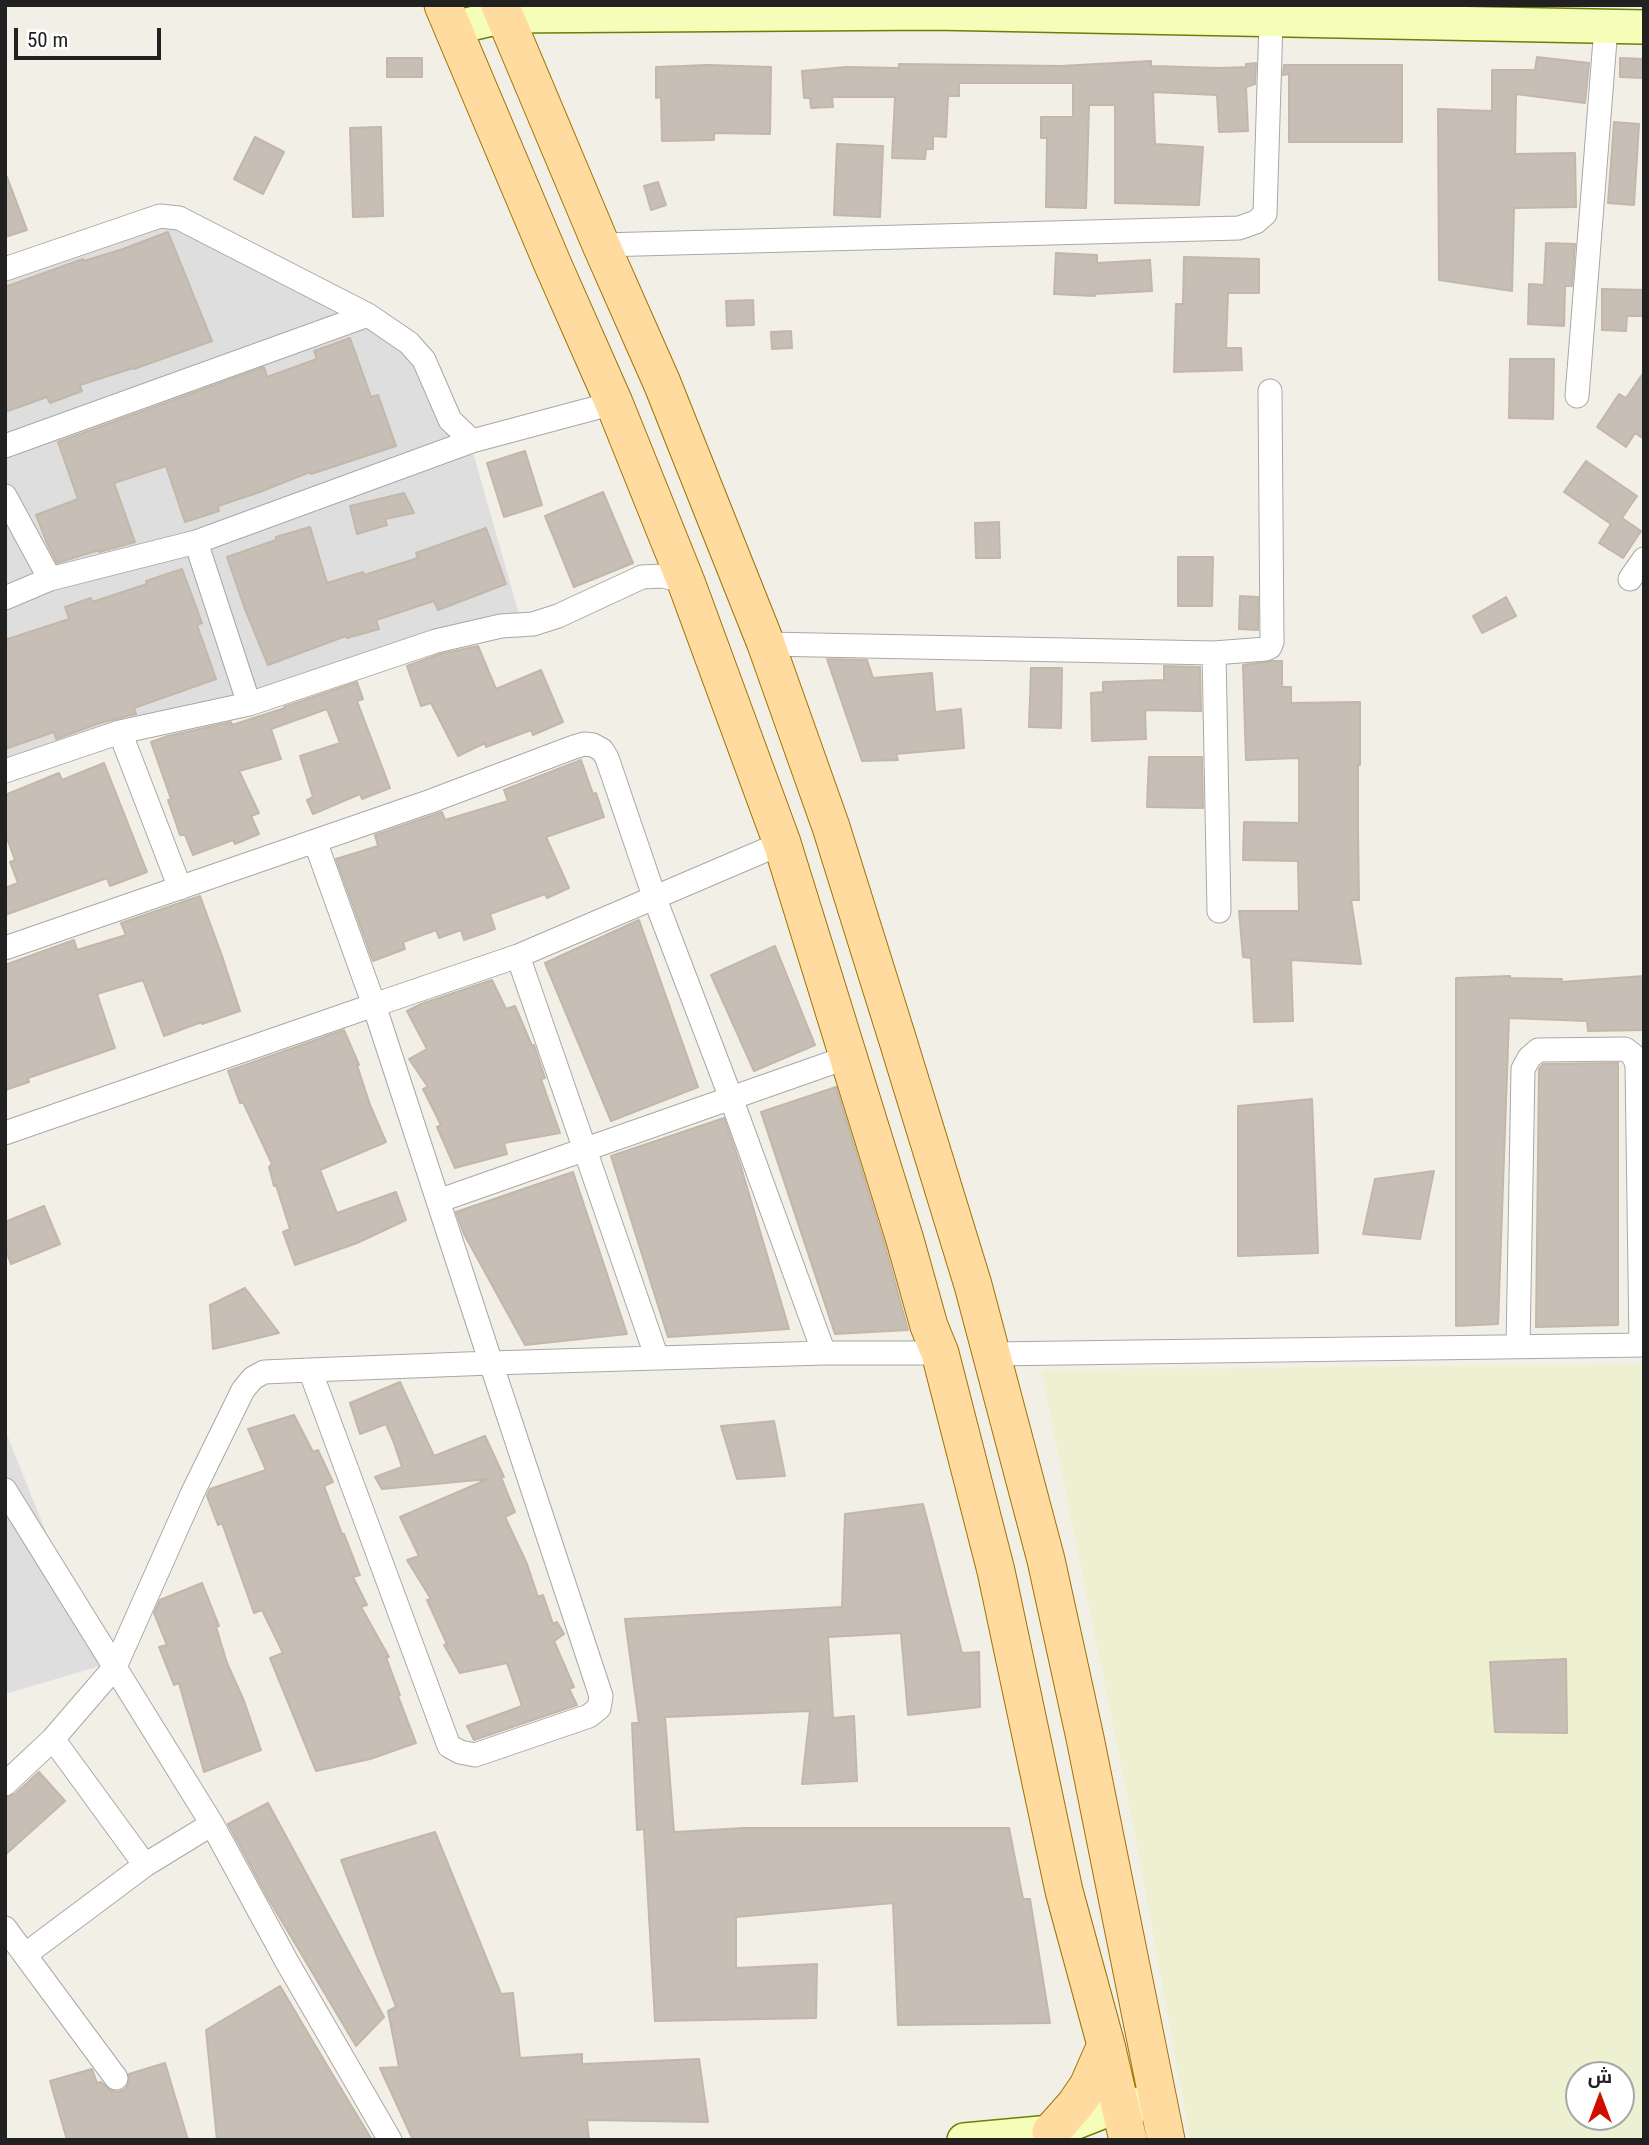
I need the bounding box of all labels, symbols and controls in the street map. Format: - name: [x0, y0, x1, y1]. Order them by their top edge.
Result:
- scale bar: [18, 14, 164, 58]
- text: 50 m: [27, 28, 68, 52]
- north arrow: [1565, 2061, 1635, 2131]
- text: ش: [1588, 2065, 1612, 2088]

